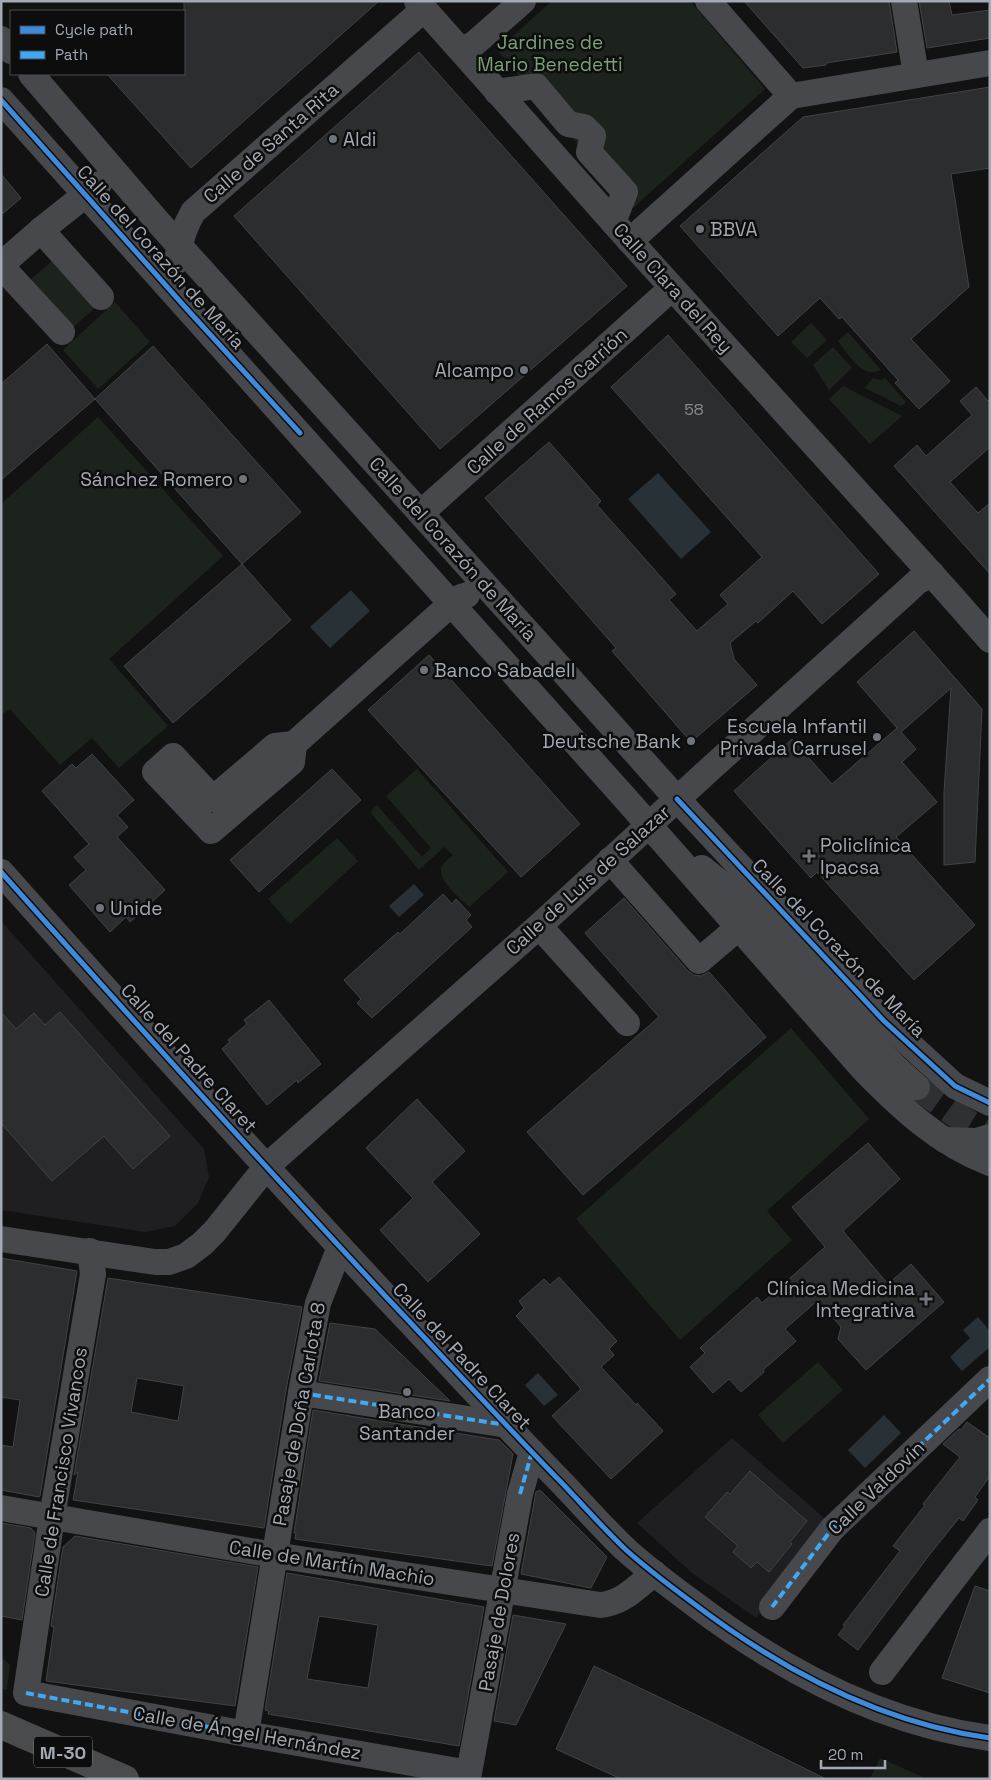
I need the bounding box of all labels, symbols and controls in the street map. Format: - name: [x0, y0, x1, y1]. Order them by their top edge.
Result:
- legend: [10, 10, 185, 75]
- text: Cycle path: [55, 20, 133, 39]
- park label: Jardines de Mario Benedetti: [477, 30, 623, 77]
- text: Path: [55, 45, 88, 64]
- street label: Calle de Santa Rita: [198, 77, 344, 209]
- place label: Aldi: [343, 127, 377, 152]
- marker: Aldi: [327, 133, 339, 145]
- street label: Calle del Corazón de María: [72, 160, 250, 354]
- place label: BBVA: [710, 217, 758, 242]
- street label: Calle Clara del Rey: [608, 218, 738, 358]
- marker: BBVA: [694, 223, 706, 235]
- street label: Calle de Ramos Carrión: [461, 322, 633, 480]
- place label: Alcampo: [435, 358, 514, 383]
- marker: Alcampo: [518, 364, 530, 376]
- house number: 58: [684, 399, 704, 420]
- street label: Calle del Corazón de María: [364, 452, 542, 646]
- place label: Sánchez Romero: [80, 467, 233, 492]
- marker: Sánchez Romero: [237, 473, 249, 485]
- place label: Banco Sabadell: [434, 658, 575, 683]
- marker: Banco Sabadell: [418, 664, 430, 676]
- place label: Escuela Infantil Privada Carrusel: [720, 714, 867, 761]
- place label: Deutsche Bank: [542, 729, 681, 754]
- marker: Escuela Infantil Privada Carrusel: [871, 731, 883, 743]
- marker: Deutsche Bank: [685, 735, 697, 747]
- street label: Calle de Luis de Salazar: [501, 800, 675, 960]
- place label: Policlínica Ipacsa: [820, 833, 911, 880]
- marker: Policlínica Ipacsa: [802, 849, 816, 863]
- street label: Calle del Corazón de María: [747, 853, 931, 1043]
- place label: Unide: [110, 896, 162, 921]
- marker: Unide: [94, 902, 106, 914]
- street label: Calle del Padre Claret: [115, 978, 263, 1138]
- place label: Clínica Medicina Integrativa: [767, 1276, 915, 1323]
- street label: Calle del Padre Claret: [387, 1277, 537, 1435]
- marker: Clínica Medicina Integrativa: [919, 1292, 933, 1306]
- street label: Pasaje de Doña Carlota 8: [267, 1300, 331, 1528]
- street label: Calle de Francisco Vivancos: [29, 1345, 93, 1599]
- marker: Banco Santander: [401, 1386, 413, 1398]
- place label: Banco Santander: [359, 1399, 455, 1446]
- street label: Calle Valdovín: [822, 1436, 930, 1540]
- street label: Pasaje de Dolores: [473, 1531, 525, 1693]
- street label: Calle de Martín Machio: [227, 1534, 437, 1592]
- street label: Calle de Ángel Hernández: [131, 1701, 363, 1765]
- road number: M-30: [34, 1736, 92, 1768]
- scale bar: [821, 1738, 885, 1770]
- text: 20 m: [828, 1745, 863, 1764]

